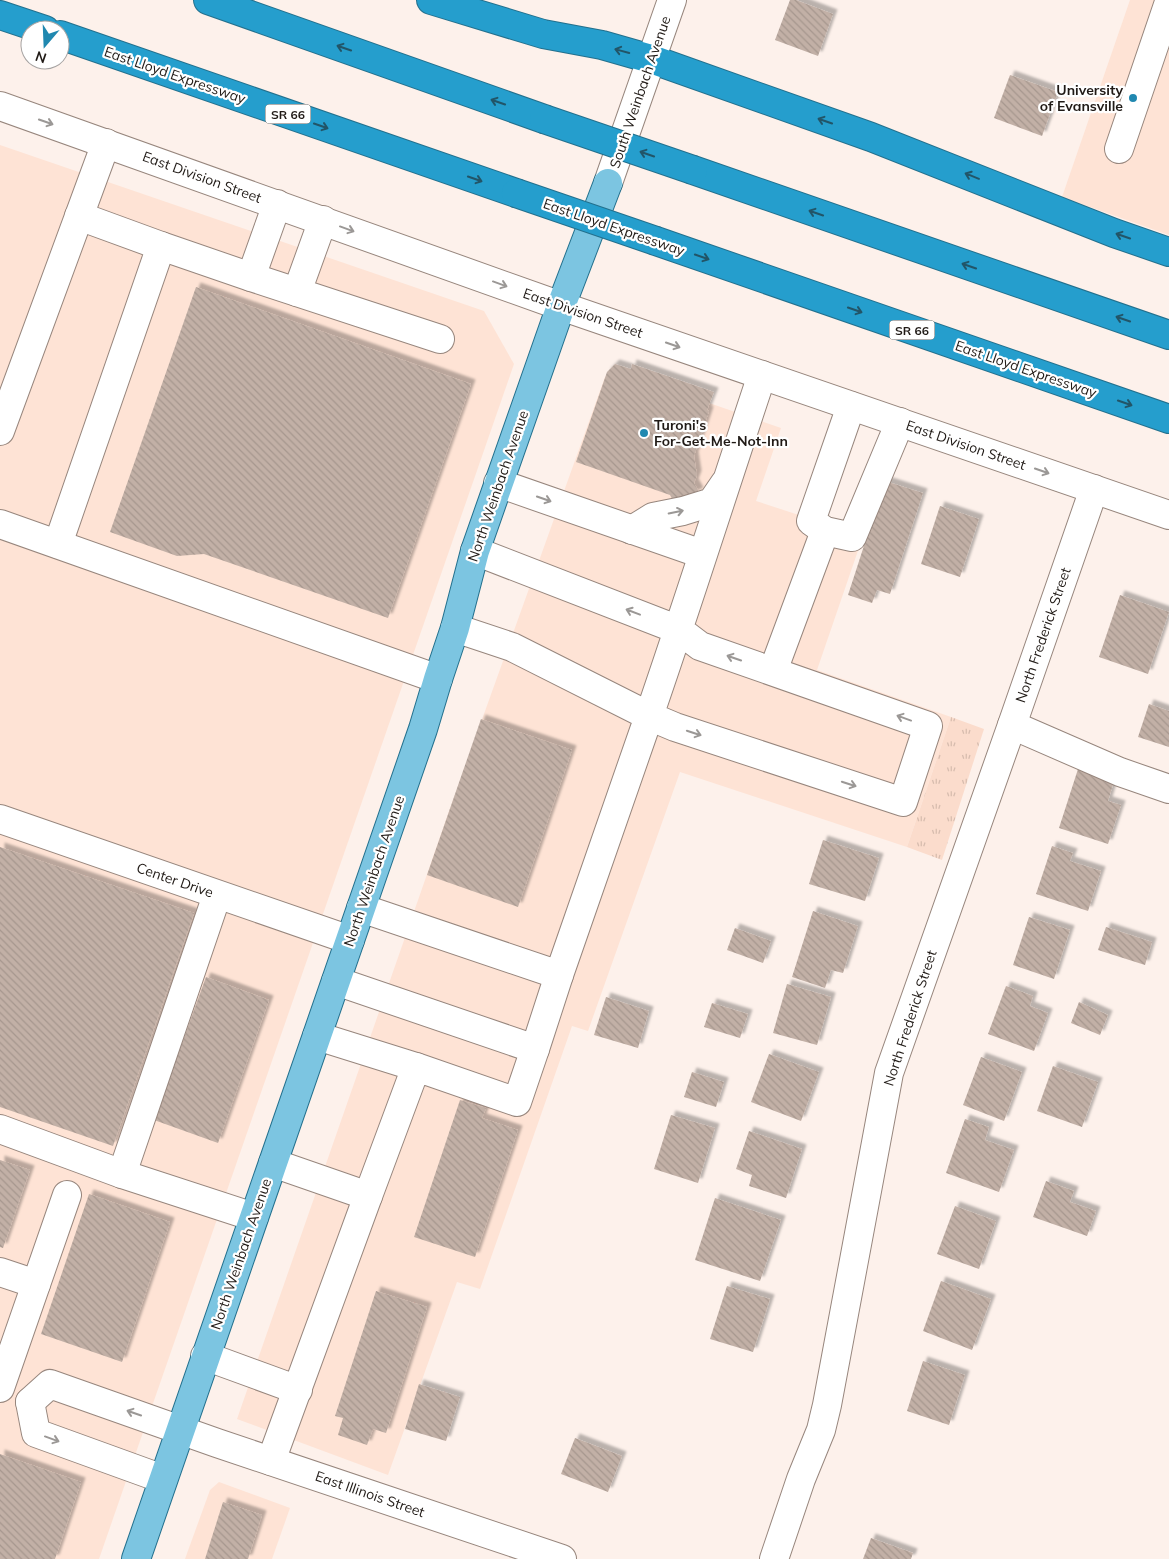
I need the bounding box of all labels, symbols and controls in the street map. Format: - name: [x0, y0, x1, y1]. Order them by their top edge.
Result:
- street label: South Weinbach Avenue: [605, 14, 675, 170]
- north arrow: [20, 20, 70, 70]
- street label: East Lloyd Expressway: [102, 42, 249, 108]
- one-way arrow: [337, 43, 353, 52]
- one-way arrow: [614, 46, 630, 55]
- text: N: [33, 47, 49, 68]
- place label: University of Evansville: [1040, 81, 1123, 115]
- marker: University of Evansville: [1127, 92, 1139, 104]
- one-way arrow: [490, 97, 506, 106]
- road number: SR 66: [266, 105, 310, 124]
- one-way arrow: [818, 115, 834, 125]
- one-way arrow: [38, 118, 53, 127]
- one-way arrow: [313, 122, 328, 131]
- street label: East Division Street: [140, 147, 264, 207]
- one-way arrow: [639, 149, 655, 159]
- one-way arrow: [965, 171, 980, 181]
- one-way arrow: [466, 175, 482, 184]
- street label: East Lloyd Expressway: [541, 194, 688, 260]
- one-way arrow: [809, 208, 824, 217]
- one-way arrow: [339, 225, 355, 234]
- one-way arrow: [1116, 231, 1131, 240]
- one-way arrow: [693, 253, 709, 262]
- one-way arrow: [962, 261, 978, 270]
- one-way arrow: [492, 280, 508, 289]
- street label: East Division Street: [521, 284, 645, 342]
- one-way arrow: [847, 306, 862, 315]
- one-way arrow: [1115, 314, 1131, 324]
- road number: SR 66: [890, 320, 934, 340]
- street label: East Lloyd Expressway: [953, 336, 1100, 402]
- one-way arrow: [665, 340, 681, 350]
- one-way arrow: [1116, 399, 1132, 408]
- street label: North Weinbach Avenue: [464, 408, 532, 564]
- place label: Turoni's For-Get-Me-Not-Inn: [654, 416, 788, 450]
- street label: East Division Street: [904, 416, 1028, 474]
- marker: Turoni's For-Get-Me-Not-Inn: [638, 427, 650, 439]
- one-way arrow: [1034, 467, 1049, 476]
- one-way arrow: [536, 495, 552, 504]
- one-way arrow: [668, 507, 684, 516]
- street label: North Frederick Street: [1011, 565, 1075, 705]
- one-way arrow: [626, 607, 642, 616]
- one-way arrow: [726, 652, 742, 662]
- one-way arrow: [896, 713, 912, 722]
- one-way arrow: [686, 729, 702, 738]
- one-way arrow: [840, 780, 856, 789]
- street label: North Weinbach Avenue: [340, 793, 408, 949]
- street label: Center Drive: [134, 858, 216, 902]
- street label: North Frederick Street: [880, 948, 941, 1088]
- street label: North Weinbach Avenue: [207, 1176, 275, 1332]
- one-way arrow: [126, 1408, 142, 1417]
- one-way arrow: [44, 1435, 60, 1444]
- street label: East Illinois Street: [313, 1467, 427, 1521]

